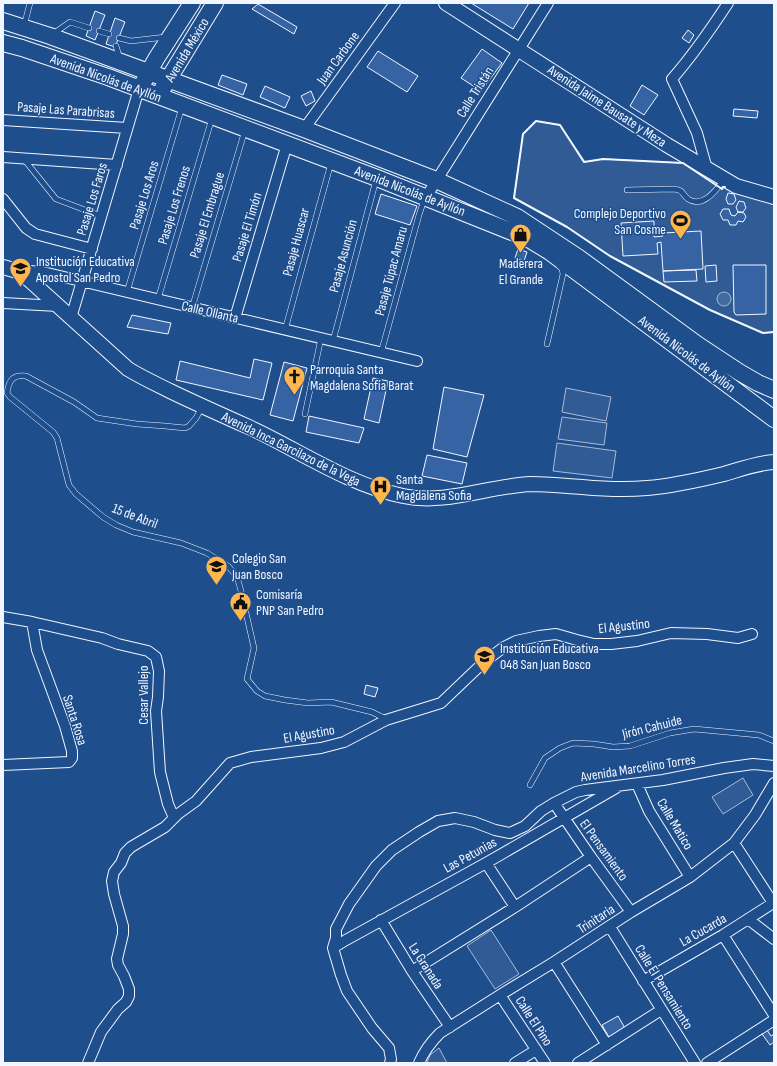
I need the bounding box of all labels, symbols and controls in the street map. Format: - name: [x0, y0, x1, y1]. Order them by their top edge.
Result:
- street label: Avenida México: [161, 15, 213, 86]
- street label: Juan Carbone: [312, 28, 363, 89]
- street label: Avenida Nicolás de Ayllón: [47, 50, 164, 106]
- street label: Avenida Jaime Bausate y Meza: [543, 61, 670, 151]
- street label: Calle Tristán: [453, 63, 497, 121]
- street label: Pasaje Las Parabrisas: [17, 98, 115, 122]
- street label: Pasaje Los Aros: [126, 159, 162, 231]
- street label: Pasaje Los Faros: [73, 161, 111, 237]
- street label: Avenida Nicolás de Ayllón: [351, 162, 468, 220]
- street label: Pasaje Los Frenos: [154, 164, 194, 246]
- street label: Pasaje El Embrague: [186, 170, 228, 260]
- street label: Pasaje El Timón: [228, 190, 266, 264]
- place label: Complejo Deportivo San Cosme: [574, 205, 666, 238]
- street label: Pasaje Huascar: [279, 206, 313, 278]
- sports icon: Complejo Deportivo San Cosme: [668, 208, 694, 241]
- street label: Pasaje Asunción: [325, 218, 361, 294]
- shop icon: Maderera El Grande: [508, 222, 534, 255]
- street label: Pasaje Túpac Amaru: [371, 224, 411, 318]
- place label: Institución Educativa Apostol San Pedro: [35, 253, 135, 286]
- place label: Maderera El Grande: [499, 255, 543, 288]
- school or university icon: Institución Educativa Apostol San Pedro: [8, 256, 34, 289]
- street label: Calle Ollanta: [180, 297, 240, 327]
- street label: Avenida Nicolás de Ayllón: [634, 311, 739, 396]
- place label: Parroquia Santa Magdalena Sofía Barat: [310, 361, 413, 394]
- church icon: Parroquia Santa Magdalena Sofía Barat: [281, 364, 307, 397]
- street label: Avenida Inca Garcilazo de la Vega: [218, 408, 363, 490]
- place label: Santa Magdalena Sofia: [396, 471, 472, 504]
- hospital icon: Santa Magdalena Sofia: [368, 474, 394, 507]
- street label: 15 de Abril: [110, 500, 160, 532]
- place label: Colegio San Juan Bosco: [231, 550, 286, 583]
- school or university icon: Colegio San Juan Bosco: [204, 553, 230, 586]
- place label: Comisaría PNP San Pedro: [256, 586, 324, 619]
- public building icon: Comisaría PNP San Pedro: [228, 589, 254, 622]
- street label: El Agustino: [597, 615, 651, 637]
- place label: Institución Educativa 048 San Juan Bosco: [500, 640, 599, 673]
- school or university icon: Institución Educativa 048 San Juan Bosco: [471, 643, 497, 676]
- street label: Cesar Vallejo: [135, 665, 152, 725]
- street label: Santa Rosa: [59, 693, 91, 747]
- street label: Jirón Cahuide: [619, 711, 684, 743]
- street label: El Agustino: [282, 721, 336, 747]
- street label: Avenida Marcelino Torres: [578, 751, 697, 786]
- street label: Calle Matico: [653, 795, 697, 853]
- street label: El Pensamiento: [576, 816, 632, 884]
- street label: Las Petunias: [440, 833, 500, 877]
- street label: Trinitaria: [574, 901, 618, 937]
- street label: La Cucarda: [677, 910, 729, 950]
- street label: La Granada: [405, 940, 447, 992]
- street label: Calle El Pensamiento: [631, 941, 697, 1033]
- street label: Calle El Pino: [512, 993, 556, 1049]

